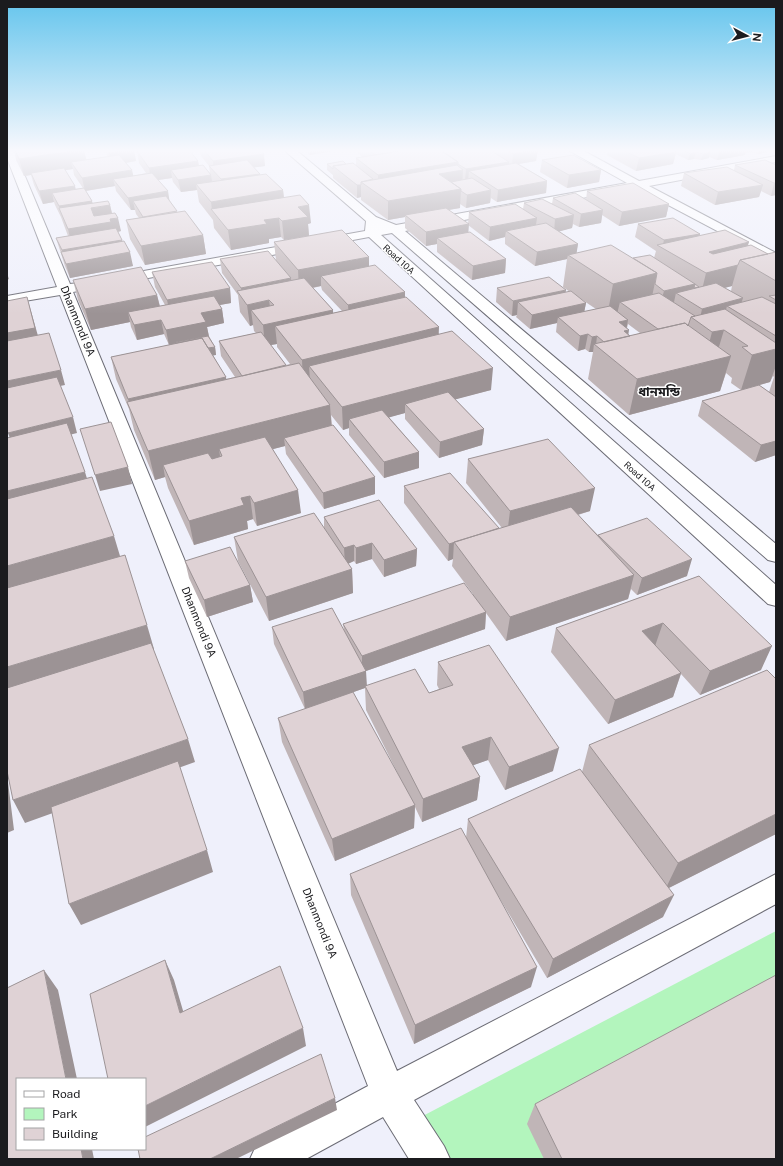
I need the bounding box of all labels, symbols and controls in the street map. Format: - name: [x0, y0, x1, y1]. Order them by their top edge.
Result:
- north arrow: [727, 16, 767, 56]
- text: N: [750, 32, 763, 42]
- street label: Road 10A: [381, 242, 418, 277]
- street label: Dhanmondi 9A: [58, 284, 98, 358]
- district label: ধানমন্ডি: [638, 384, 681, 399]
- street label: Road 10A: [622, 459, 659, 494]
- street label: Dhanmondi 9A: [179, 585, 219, 659]
- street label: Dhanmondi 9A: [300, 886, 340, 960]
- legend: [16, 1078, 146, 1150]
- text: Road: [52, 1087, 80, 1101]
- text: Park: [52, 1107, 78, 1121]
- text: Building: [52, 1127, 98, 1141]

